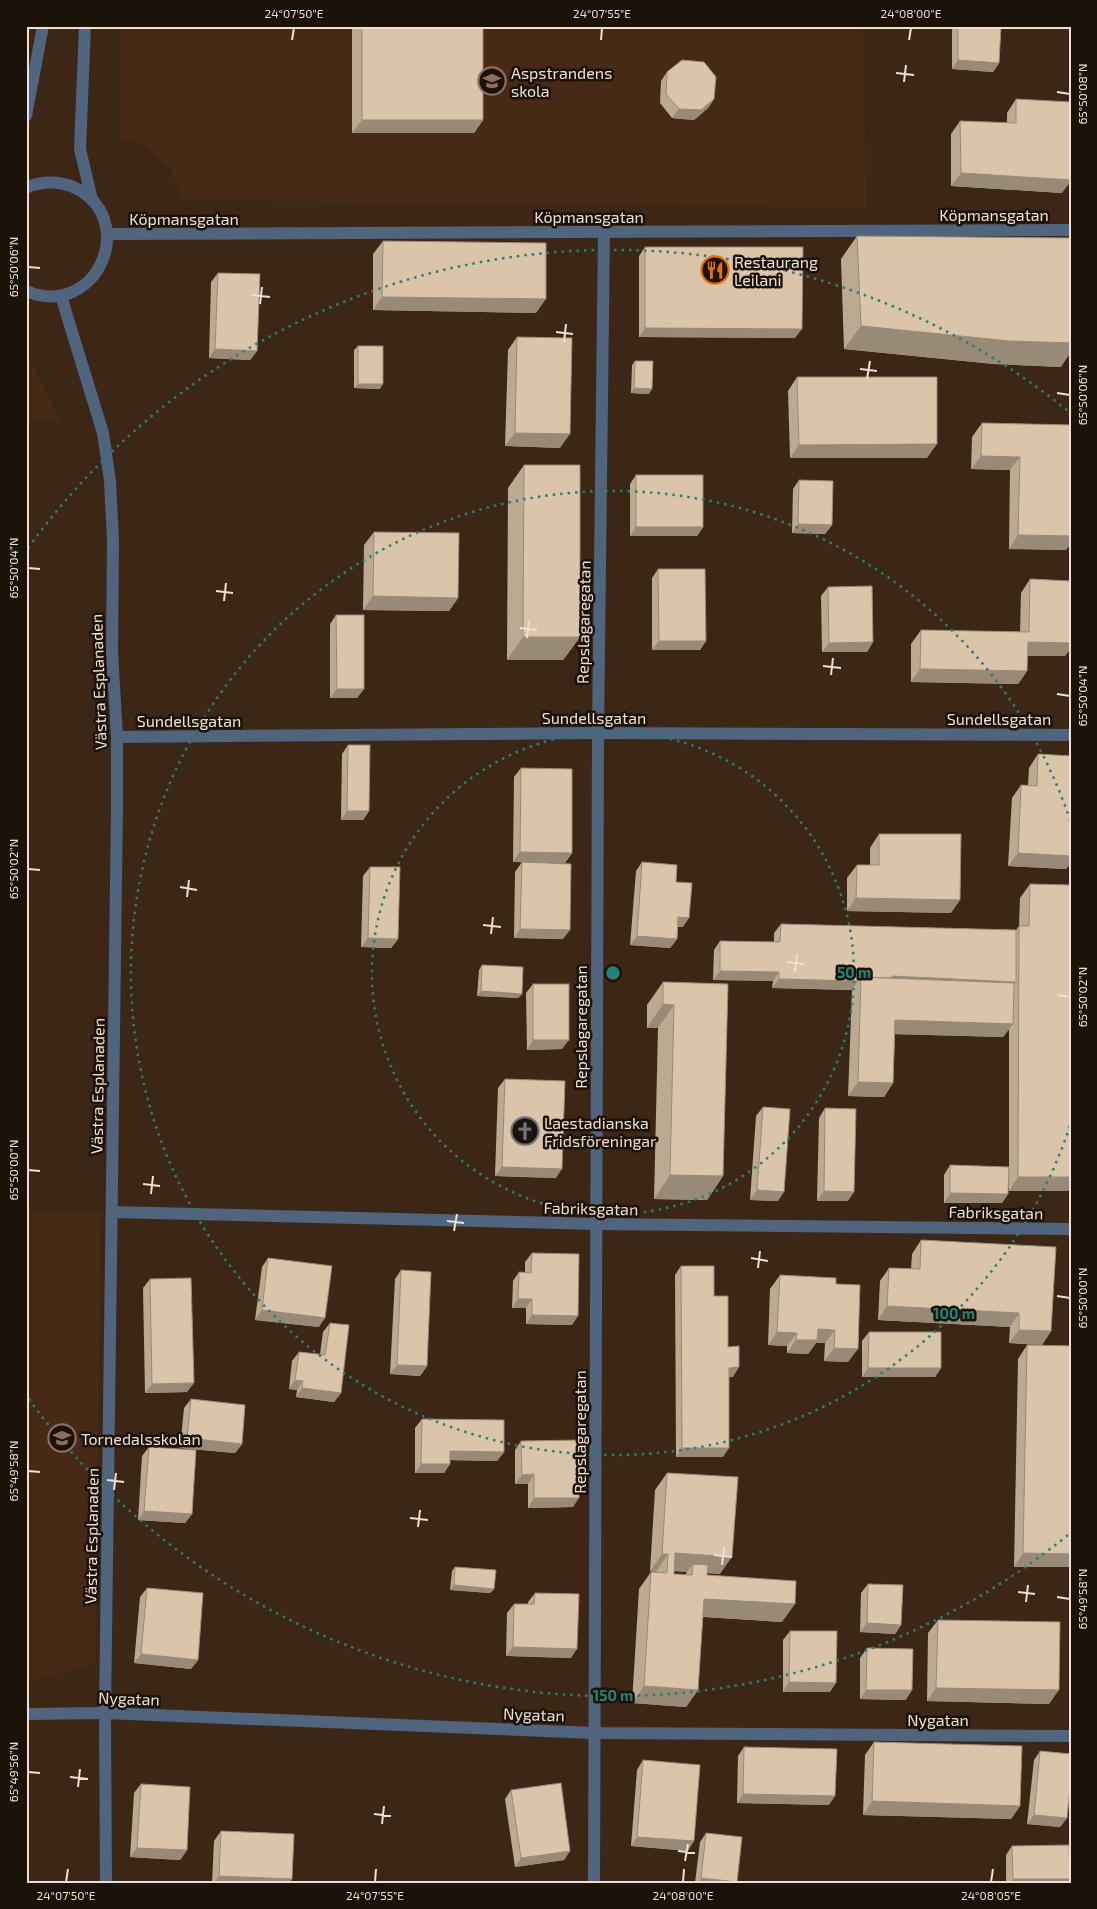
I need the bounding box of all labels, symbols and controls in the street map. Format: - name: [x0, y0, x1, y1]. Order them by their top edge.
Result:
- text: 24°07'50"E: [265, 6, 324, 20]
- text: 24°07'55"E: [573, 6, 631, 20]
- text: 24°08'00"E: [881, 6, 942, 20]
- place label: Aspstrandens skola: [511, 63, 612, 100]
- text: 65°50'08"N: [1075, 63, 1089, 125]
- school or university icon: Aspstrandens skola: [477, 66, 507, 96]
- street label: Köpmansgatan: [939, 205, 1049, 224]
- street label: Köpmansgatan: [534, 207, 644, 226]
- street label: Köpmansgatan: [129, 209, 239, 228]
- text: 65°50'06"N: [6, 237, 20, 297]
- place label: Restaurang Leilani: [734, 252, 818, 289]
- restaurant icon: Restaurang Leilani: [700, 255, 730, 285]
- text: 65°50'06"N: [1075, 365, 1089, 425]
- text: 65°50'04"N: [6, 537, 20, 599]
- street label: Repslagaregatan: [572, 560, 594, 684]
- street label: Västra Esplanaden: [86, 614, 110, 750]
- text: 65°50'04"N: [1075, 665, 1089, 727]
- street label: Sundellsgatan: [542, 708, 646, 727]
- street label: Sundellsgatan: [947, 709, 1051, 728]
- street label: Sundellsgatan: [137, 711, 241, 730]
- text: 65°50'02"N: [6, 839, 20, 899]
- text: 50 m: [837, 963, 871, 981]
- centre of rings: [604, 964, 622, 982]
- street label: Repslagaregatan: [571, 965, 590, 1089]
- text: 65°50'02"N: [1075, 967, 1089, 1027]
- street label: Västra Esplanaden: [86, 1018, 108, 1154]
- place label: Laestadianska Fridsföreningar: [544, 1113, 657, 1150]
- church icon: Laestadianska Fridsföreningar: [510, 1116, 540, 1146]
- text: 65°50'00"N: [6, 1140, 20, 1201]
- street label: Fabriksgatan: [544, 1198, 638, 1218]
- street label: Fabriksgatan: [949, 1202, 1043, 1222]
- text: 65°50'00"N: [1075, 1268, 1089, 1329]
- text: 100 m: [933, 1304, 975, 1322]
- street label: Repslagaregatan: [570, 1370, 589, 1494]
- school or university icon: Tornedalsskolan: [47, 1423, 77, 1453]
- place label: Tornedalsskolan: [81, 1429, 201, 1448]
- text: 65°49'58"N: [6, 1441, 20, 1501]
- street label: Västra Esplanaden: [80, 1468, 102, 1604]
- text: 65°49'58"N: [1075, 1569, 1089, 1629]
- text: 150 m: [593, 1686, 633, 1704]
- street label: Nygatan: [98, 1687, 160, 1709]
- street label: Nygatan: [503, 1703, 565, 1725]
- street label: Nygatan: [907, 1710, 969, 1729]
- text: 65°49'56"N: [6, 1742, 20, 1802]
- text: 24°07'50"E: [37, 1888, 96, 1902]
- text: 24°07'55"E: [346, 1888, 404, 1902]
- text: 24°08'00"E: [653, 1888, 714, 1902]
- text: 24°08'05"E: [961, 1888, 1021, 1902]

